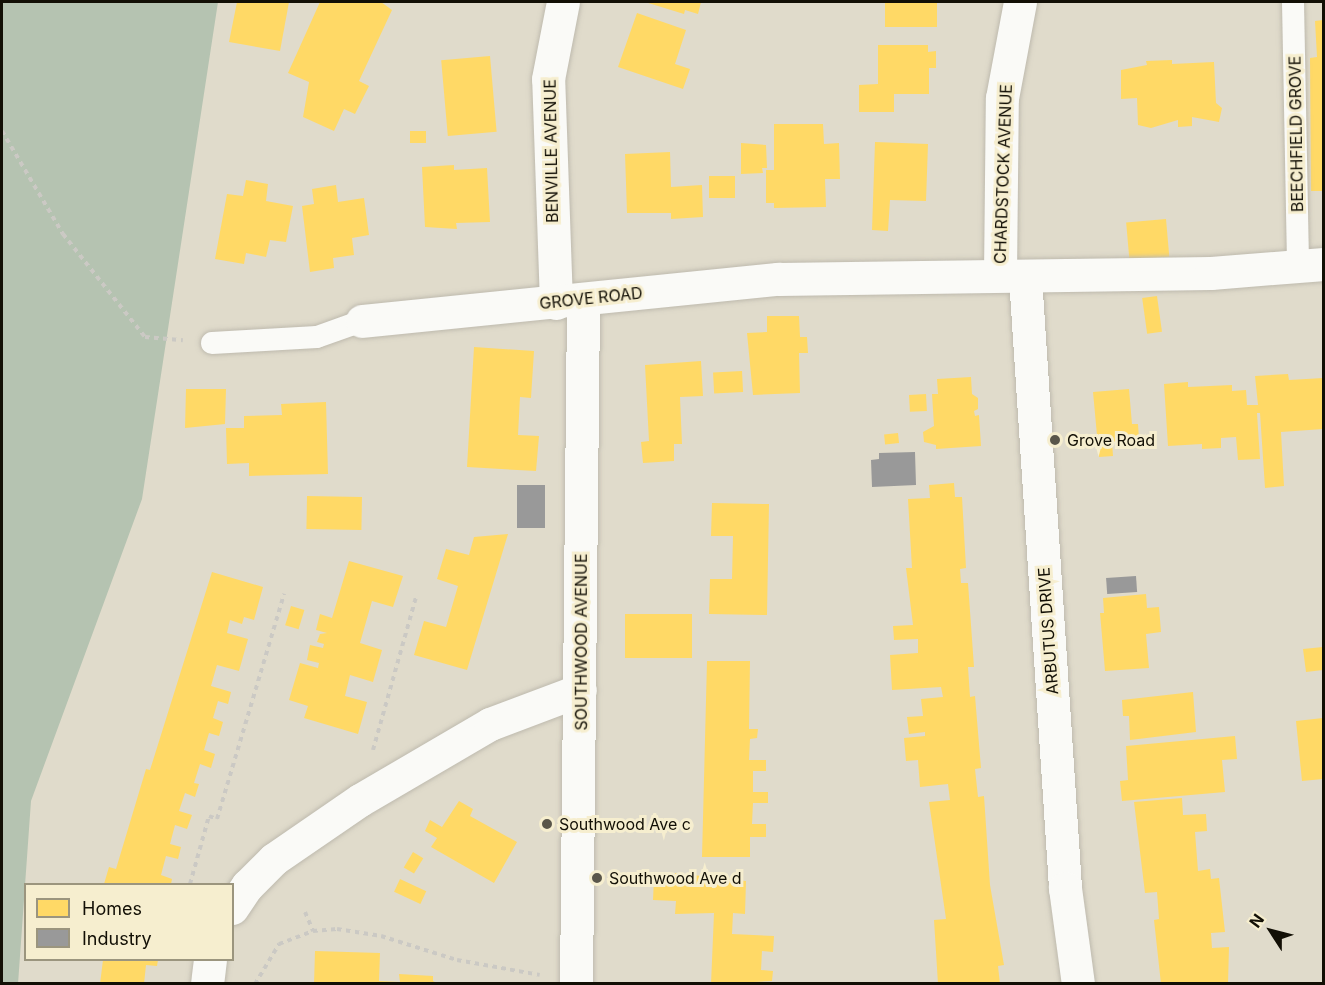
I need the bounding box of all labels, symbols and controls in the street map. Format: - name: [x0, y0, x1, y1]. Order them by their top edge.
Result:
- street label: BEECHFIELD GROVE: [1285, 56, 1307, 212]
- street label: BENVILLE AVENUE: [540, 79, 562, 223]
- street label: CHARDSTOCK AVENUE: [990, 84, 1016, 264]
- street label: GROVE ROAD: [538, 283, 644, 313]
- place label: Grove Road: [1067, 430, 1155, 450]
- marker: Grove Road: [1048, 433, 1062, 447]
- street label: SOUTHWOOD AVENUE: [571, 553, 591, 731]
- street label: ARBUTUS DRIVE: [1034, 567, 1062, 695]
- place label: Southwood Ave c: [559, 814, 691, 834]
- marker: Southwood Ave c: [540, 817, 554, 831]
- place label: Southwood Ave d: [609, 868, 742, 888]
- marker: Southwood Ave d: [590, 871, 604, 885]
- legend: [24, 883, 234, 961]
- text: Homes: [82, 898, 142, 919]
- north arrow: [1241, 901, 1301, 961]
- text: N: [1245, 910, 1268, 931]
- text: Industry: [82, 928, 152, 949]

